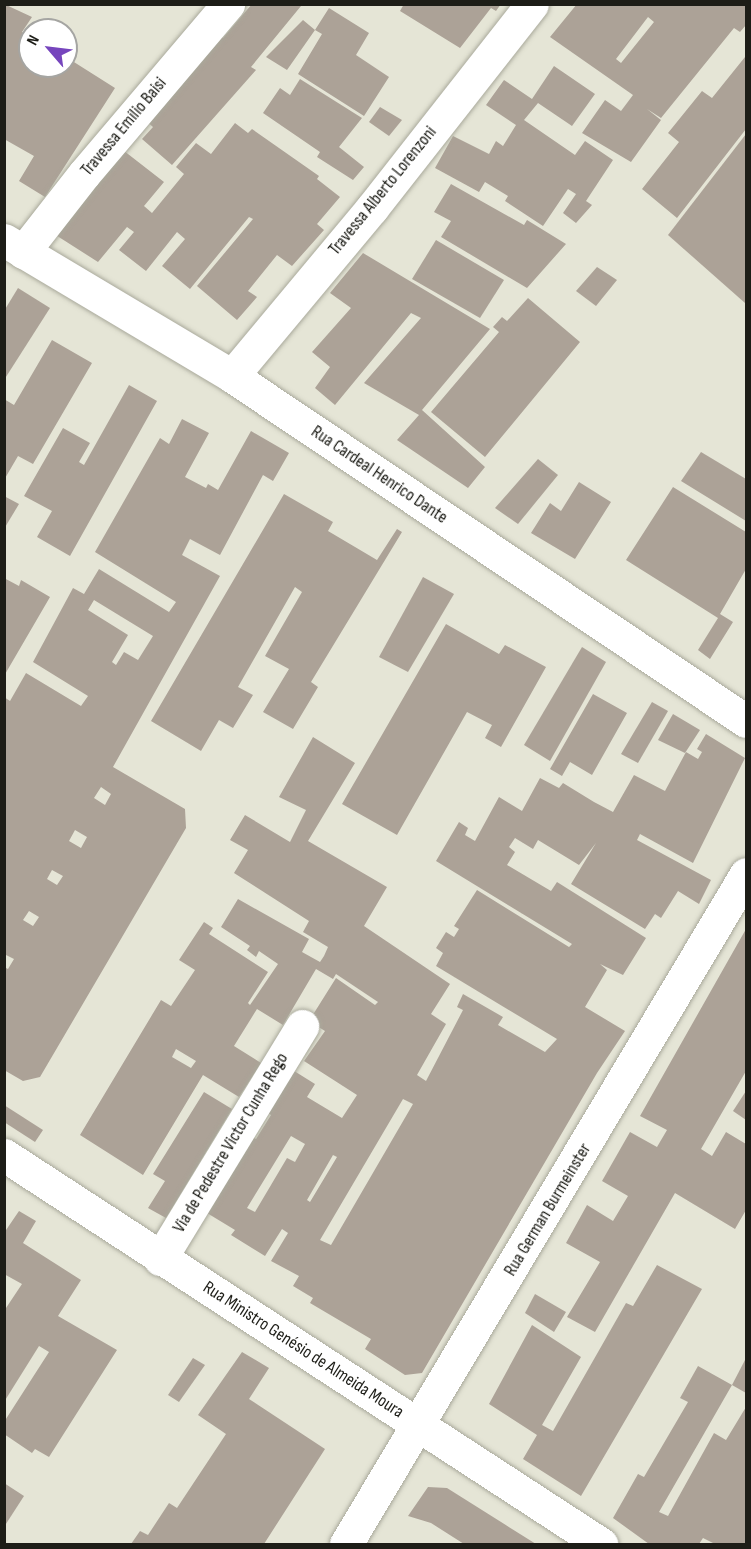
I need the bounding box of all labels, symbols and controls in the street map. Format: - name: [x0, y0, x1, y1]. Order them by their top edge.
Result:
- north arrow: [18, 18, 78, 78]
- text: N: [23, 32, 44, 48]
- street label: Travessa Emílio Baisi: [77, 73, 171, 181]
- street label: Travessa Alberto Lorenzoni: [324, 122, 442, 260]
- street label: Rua Cardeal Henrico Dante: [307, 421, 451, 529]
- street label: Via de Pedestre Victor Cunha Rego: [169, 1049, 293, 1237]
- street label: Rua German Burmeinster: [500, 1140, 596, 1280]
- street label: Rua Ministro Genésio de Almeida Moura: [199, 1277, 407, 1423]

